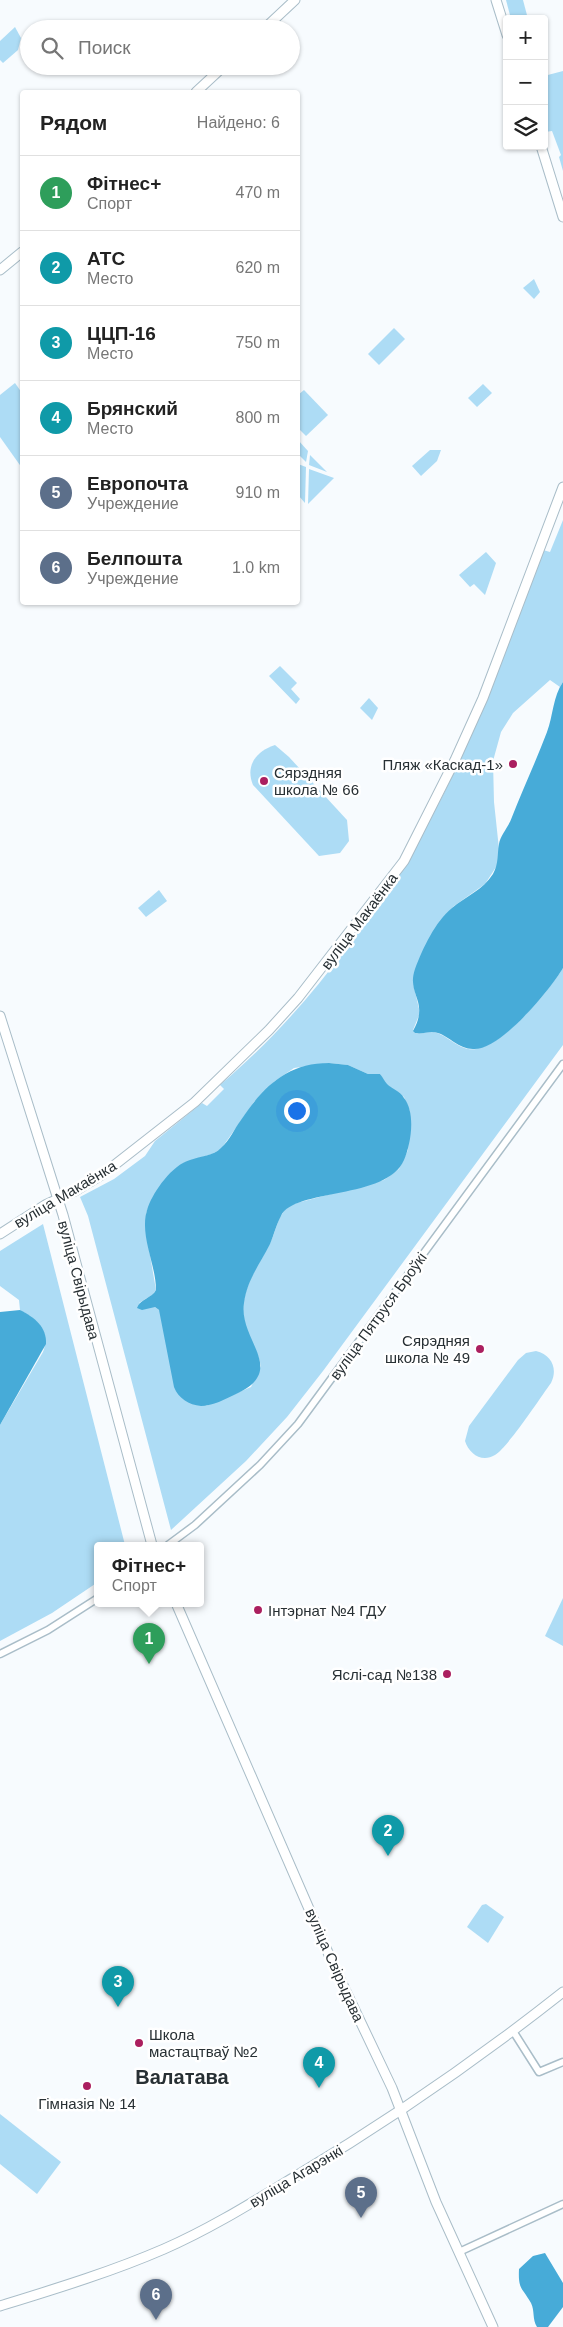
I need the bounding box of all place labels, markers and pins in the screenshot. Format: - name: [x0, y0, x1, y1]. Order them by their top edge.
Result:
- place label: Пляж «Каскад-1»: [383, 756, 503, 773]
- marker: Пляж «Каскад-1»: [507, 758, 519, 770]
- place label: Сярэдняя школа № 66: [274, 764, 359, 798]
- marker: Сярэдняя школа № 66: [258, 775, 270, 787]
- place label: Сярэдняя школа № 49: [385, 1332, 470, 1366]
- marker: Сярэдняя школа № 49: [474, 1343, 486, 1355]
- place label: Інтэрнат №4 ГДУ: [268, 1602, 387, 1619]
- marker: Інтэрнат №4 ГДУ: [252, 1604, 264, 1616]
- pin: 1: [133, 1623, 165, 1664]
- place label: Яслі-сад №138: [332, 1666, 437, 1683]
- marker: Яслі-сад №138: [441, 1668, 453, 1680]
- pin: 2: [372, 1815, 404, 1856]
- pin: 3: [102, 1966, 134, 2007]
- place label: Школа мастацтваў №2: [149, 2026, 258, 2060]
- marker: Школа мастацтваў №2: [133, 2037, 145, 2049]
- pin: 4: [303, 2047, 335, 2088]
- marker: Гімназія № 14: [81, 2080, 93, 2092]
- place label: Гімназія № 14: [38, 2095, 136, 2112]
- pin: 5: [345, 2177, 377, 2218]
- pin: 6: [140, 2279, 172, 2320]

